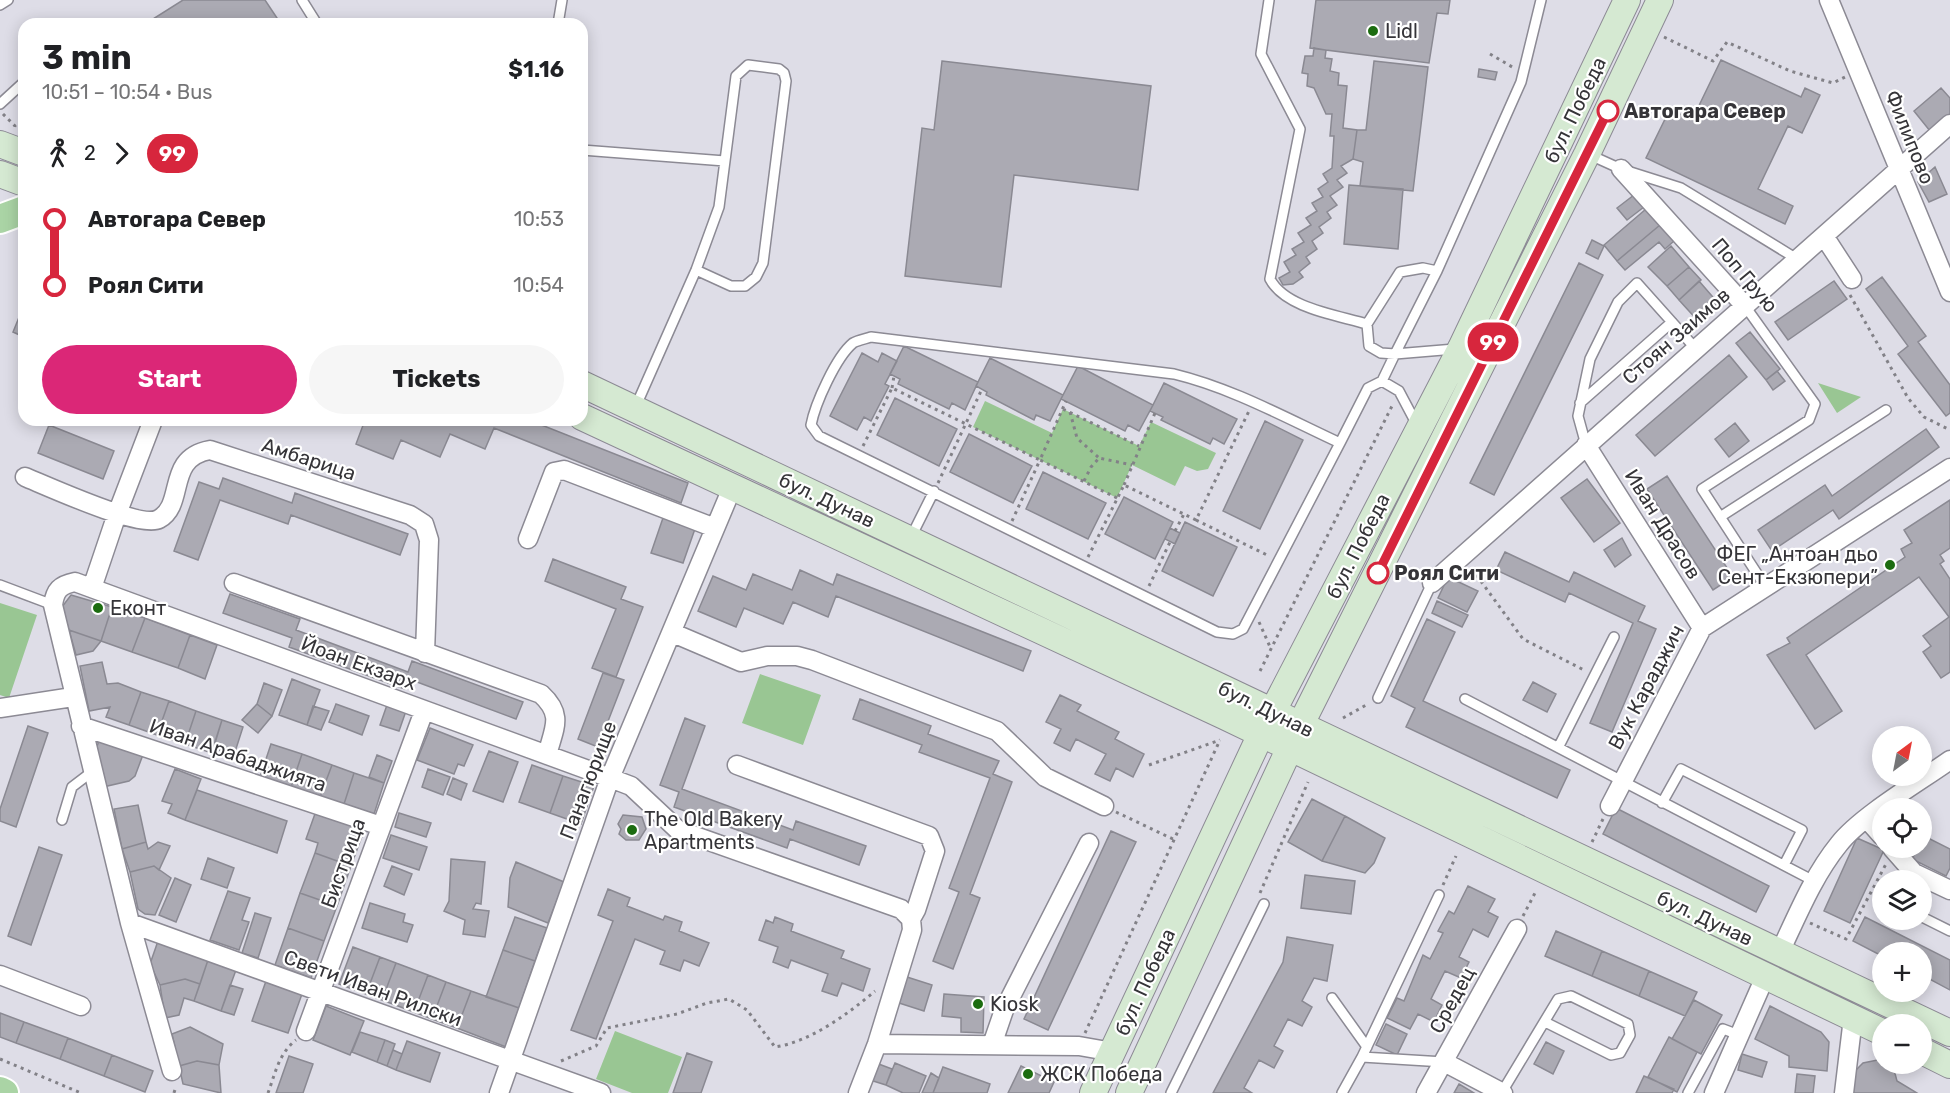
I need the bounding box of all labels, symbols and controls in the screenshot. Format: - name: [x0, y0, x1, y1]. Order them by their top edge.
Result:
- place label: Lidl: [1385, 19, 1418, 43]
- marker: Lidl: [1366, 24, 1380, 38]
- text: 3 min: [42, 38, 132, 77]
- street label: бул. Победа: [1539, 53, 1611, 167]
- text: $1.16: [508, 56, 564, 83]
- text: 10:51 – 10:54 · Bus: [42, 80, 212, 104]
- street label: Филипово: [1880, 87, 1940, 187]
- place label: Автогара Север: [1624, 99, 1786, 123]
- marker: Автогара Север: [1597, 100, 1619, 122]
- icon: walk: [42, 137, 75, 170]
- icon: forward: [105, 137, 138, 170]
- text: 2: [84, 141, 96, 165]
- text: 99: [159, 141, 186, 166]
- text: Автогара Север: [88, 206, 266, 233]
- text: 10:53: [514, 207, 564, 231]
- street label: Поп Грую: [1707, 233, 1783, 317]
- text: Роял Сити: [88, 272, 204, 299]
- text: 10:54: [513, 273, 564, 297]
- street label: Стоян Заимов: [1617, 283, 1735, 389]
- line badge: 99: [1466, 322, 1520, 362]
- text: 99: [1480, 330, 1506, 355]
- button: Start: [42, 345, 297, 414]
- button: Tickets: [309, 345, 564, 414]
- street label: Амбарица: [259, 433, 359, 485]
- street label: Иван Драсов: [1620, 465, 1706, 583]
- street label: бул. Дунав: [775, 467, 879, 533]
- street label: бул. Победа: [1321, 489, 1395, 603]
- place label: ФЕГ „Антоан дьо Сент-Екзюпери”: [1716, 542, 1878, 589]
- marker: ФЕГ „Антоан дьо Сент-Екзюпери”: [1883, 558, 1897, 572]
- place label: Роял Сити: [1394, 561, 1499, 585]
- marker: Роял Сити: [1367, 562, 1389, 584]
- place label: Еконт: [110, 596, 166, 620]
- marker: Еконт: [91, 601, 105, 615]
- street label: Вук Караджич: [1603, 620, 1689, 754]
- street label: Йоан Екзарх: [298, 631, 420, 695]
- street label: бул. Дунав: [1214, 676, 1318, 742]
- street label: Иван Арабаджията: [146, 713, 330, 797]
- street label: Панагюрище: [554, 718, 622, 842]
- north arrow: [1872, 726, 1932, 786]
- map controls: [1872, 726, 1932, 1074]
- button: locate: [1872, 798, 1932, 858]
- place label: The Old Bakery Apartments: [644, 807, 783, 854]
- street label: Бистрица: [316, 815, 370, 911]
- marker: The Old Bakery Apartments: [625, 823, 639, 837]
- button: layers: [1872, 870, 1932, 930]
- street label: бул. Дунав: [1653, 885, 1757, 951]
- street label: бул. Победа: [1110, 925, 1180, 1039]
- button: +: [1872, 942, 1932, 1002]
- street label: Свети Иван Рилски: [281, 945, 465, 1031]
- street label: Средец: [1424, 963, 1480, 1037]
- place label: Kiosk: [990, 992, 1040, 1016]
- marker: Kiosk: [971, 997, 985, 1011]
- button: −: [1872, 1014, 1932, 1074]
- place label: ЖСК Победа: [1040, 1062, 1162, 1086]
- marker: ЖСК Победа: [1021, 1067, 1035, 1081]

